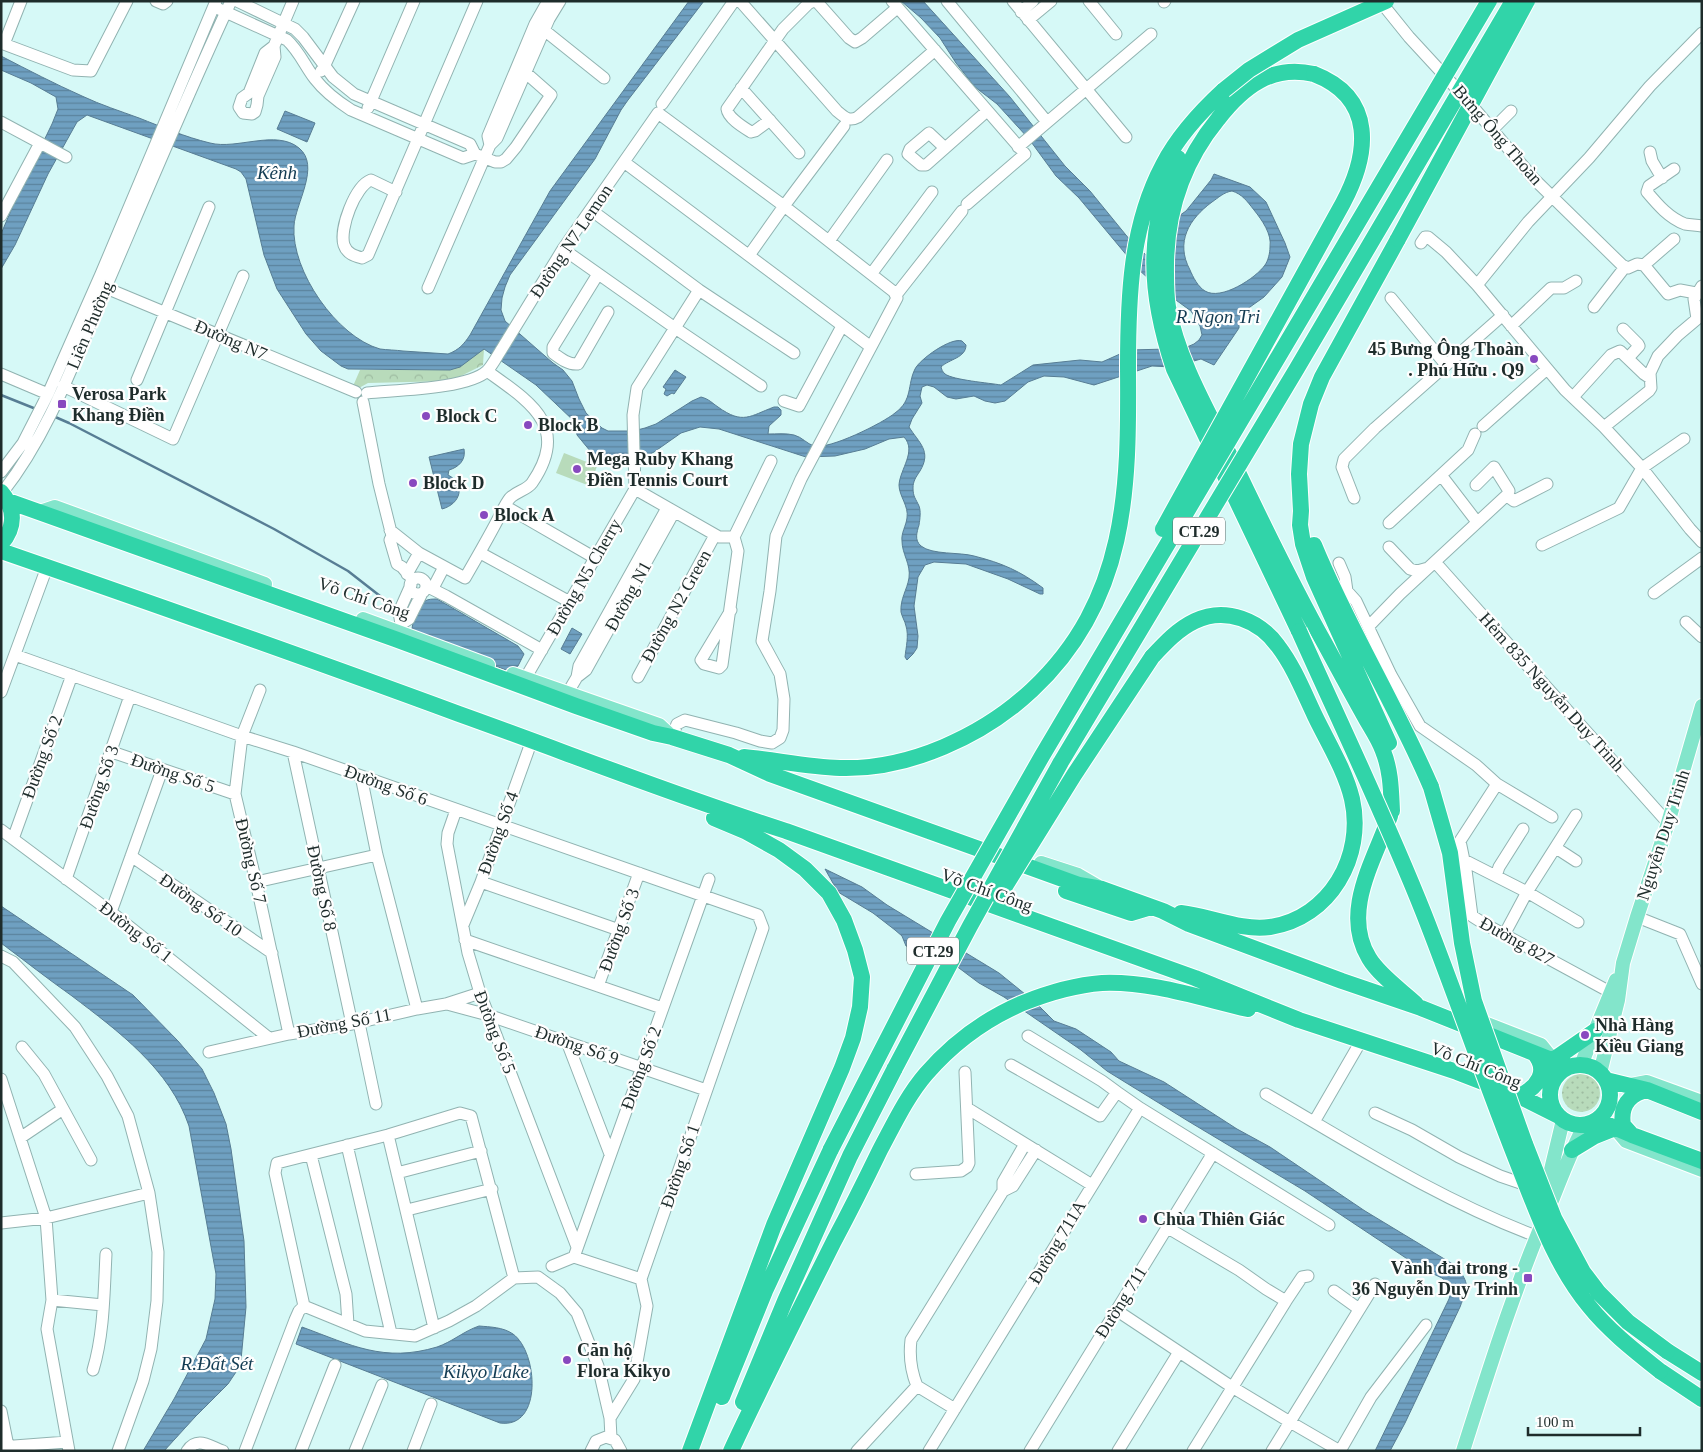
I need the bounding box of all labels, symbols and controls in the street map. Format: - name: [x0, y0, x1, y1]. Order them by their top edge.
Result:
- street label: Bưng Ông Thoàn: [1449, 80, 1547, 189]
- water label: Kênh: [256, 162, 297, 183]
- street label: Đường N7 Lemon: [526, 181, 616, 301]
- street label: Liên Phường: [62, 278, 118, 372]
- water label: R.Ngọn Tri: [1175, 306, 1260, 327]
- street label: Đường N7: [192, 316, 270, 364]
- place label: 45 Bưng Ông Thoàn . Phú Hữu . Q9: [1368, 338, 1524, 380]
- marker: 45 Bưng Ông Thoàn . Phú Hữu . Q9: [1528, 353, 1540, 365]
- place label: Verosa Park Khang Điền: [72, 384, 167, 425]
- marker: Verosa Park Khang Điền: [56, 398, 68, 410]
- place label: Block C: [436, 406, 498, 426]
- marker: Block C: [420, 410, 432, 422]
- place label: Block B: [538, 415, 599, 435]
- marker: Block B: [522, 419, 534, 431]
- place label: Mega Ruby Khang Điền Tennis Court: [587, 449, 733, 490]
- marker: Mega Ruby Khang Điền Tennis Court: [571, 463, 583, 475]
- place label: Block D: [423, 473, 485, 493]
- marker: Block D: [407, 477, 419, 489]
- place label: Block A: [494, 505, 555, 525]
- marker: Block A: [478, 509, 490, 521]
- street label: Đường N5 Cherry: [543, 515, 625, 639]
- road number: CT.29: [1173, 518, 1225, 544]
- street label: Đường N2 Green: [637, 546, 715, 666]
- street label: Đường N1: [601, 558, 655, 634]
- street label: Võ Chí Công: [315, 573, 413, 623]
- street label: Hẻm 835 Nguyễn Duy Trinh: [1475, 608, 1629, 776]
- street label: Đường Số 2: [18, 713, 66, 801]
- street label: Đường Số 3: [75, 742, 123, 832]
- street label: Đường Số 5: [128, 749, 218, 797]
- street label: Đường Số 6: [342, 761, 430, 809]
- street label: Nguyễn Duy Trinh: [1632, 767, 1694, 903]
- street label: Đường Số 4: [474, 789, 522, 877]
- street label: Đường Số 7: [231, 816, 271, 906]
- street label: Đường Số 8: [303, 843, 341, 933]
- street label: Võ Chí Công: [938, 864, 1036, 916]
- street label: Đường Số 10: [156, 869, 246, 941]
- street label: Đường Số 3: [595, 886, 643, 974]
- street label: Đường Số 1: [95, 897, 177, 967]
- street label: Đường 827: [1476, 912, 1558, 970]
- road number: CT.29: [907, 938, 959, 964]
- street label: Đường Số 5: [470, 988, 520, 1076]
- street label: Đường Số 11: [295, 1004, 393, 1042]
- place label: Nhà Hàng Kiều Giang: [1595, 1015, 1684, 1056]
- street label: Đường Số 9: [532, 1021, 622, 1069]
- street label: Đường Số 2: [617, 1024, 665, 1112]
- marker: Nhà Hàng Kiều Giang: [1579, 1029, 1591, 1041]
- street label: Võ Chí Công: [1428, 1038, 1524, 1092]
- street label: Đường Số 1: [656, 1121, 704, 1211]
- street label: Đường 711A: [1024, 1197, 1090, 1287]
- place label: Chùa Thiên Giác: [1153, 1209, 1285, 1229]
- marker: Chùa Thiên Giác: [1137, 1213, 1149, 1225]
- place label: Vành đai trong - 36 Nguyễn Duy Trinh: [1352, 1258, 1518, 1299]
- street label: Đường 711: [1091, 1262, 1151, 1342]
- marker: Vành đai trong - 36 Nguyễn Duy Trinh: [1522, 1272, 1534, 1284]
- place label: Căn hộ Flora Kikyo: [577, 1340, 671, 1381]
- water label: R.Đất Sét: [180, 1353, 254, 1374]
- marker: Căn hộ Flora Kikyo: [561, 1354, 573, 1366]
- water label: Kikyo Lake: [442, 1361, 529, 1382]
- scale bar: [1528, 1404, 1640, 1436]
- text: 100 m: [1536, 1414, 1574, 1430]

